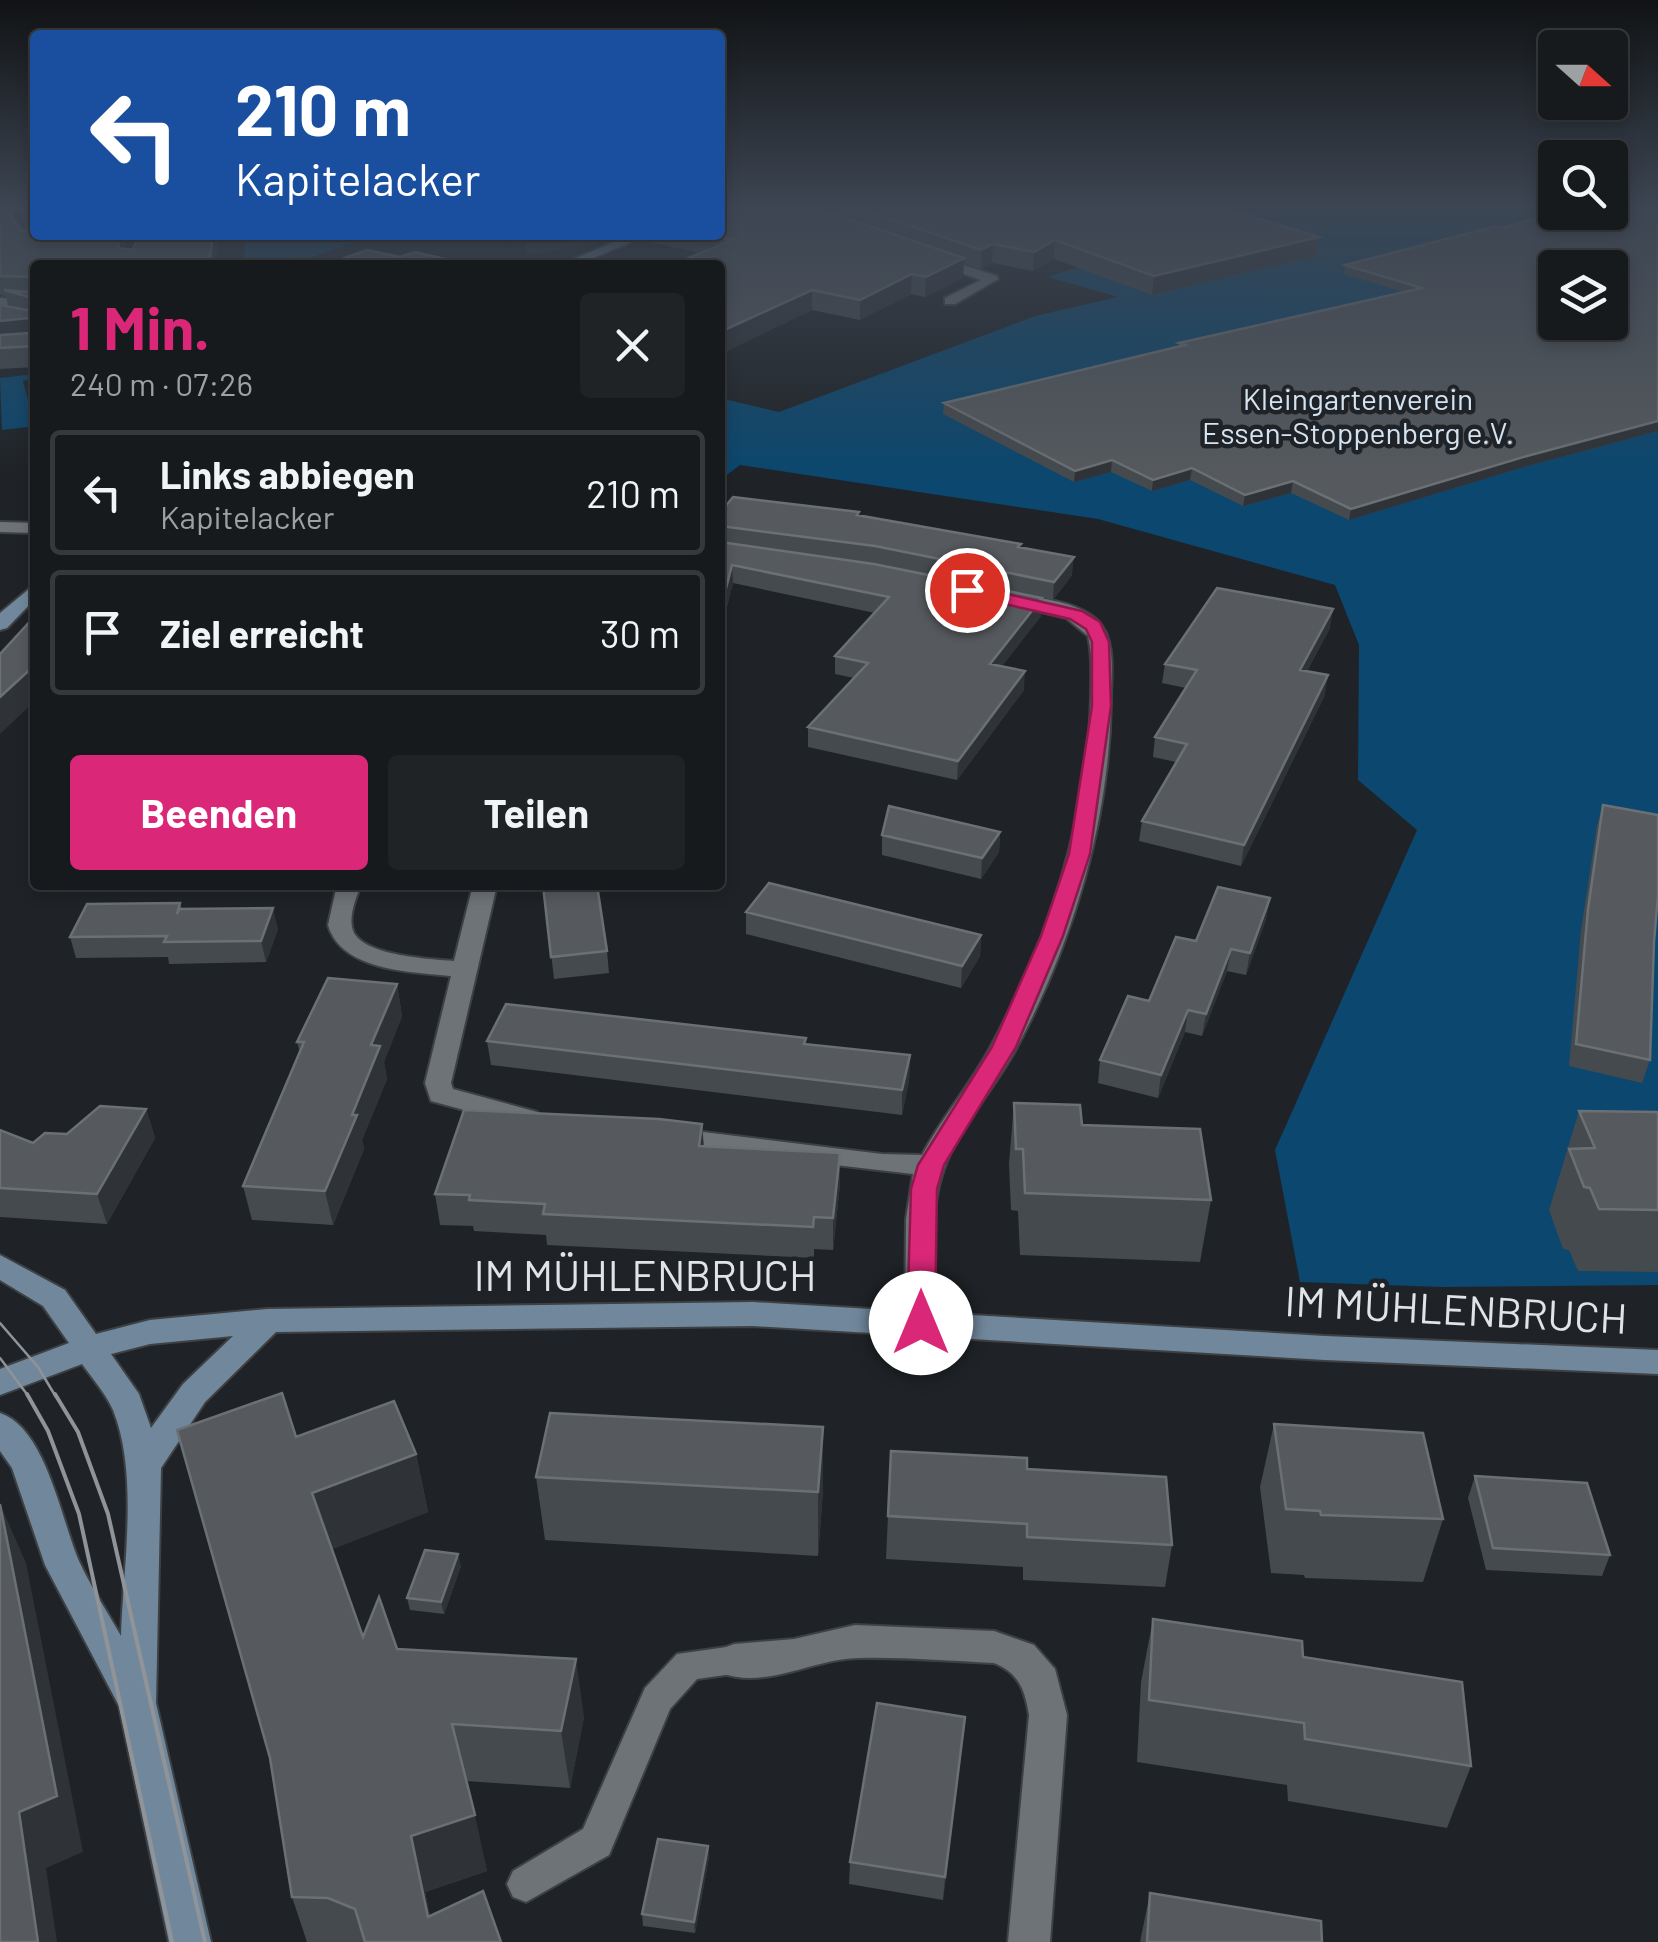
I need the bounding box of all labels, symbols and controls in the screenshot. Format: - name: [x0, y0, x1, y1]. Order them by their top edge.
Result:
- north arrow: [1538, 30, 1628, 120]
- map controls: [1538, 30, 1628, 340]
- text: 210 m: [235, 66, 411, 150]
- icon: left: [70, 70, 200, 200]
- button: search: [1538, 140, 1628, 230]
- text: Kapitelacker: [235, 151, 480, 205]
- button: layers: [1538, 250, 1628, 340]
- text: 1 Min.: [70, 290, 210, 362]
- button: close: [580, 293, 685, 398]
- text: 240 m · 07:26: [70, 364, 253, 402]
- park label: Kleingartenverein Essen-Stoppenberg e.V.: [1202, 380, 1514, 450]
- text: Links abbiegen: [160, 451, 415, 497]
- icon: left: [75, 465, 130, 520]
- text: 210 m: [586, 470, 680, 516]
- text: Kapitelacker: [160, 497, 334, 535]
- pin: [925, 548, 1010, 633]
- icon: arrive: [940, 563, 995, 618]
- icon: arrive: [75, 605, 130, 660]
- text: Ziel erreicht: [160, 610, 364, 656]
- text: 30 m: [600, 610, 680, 656]
- button: Beenden: [70, 755, 368, 870]
- button: Teilen: [388, 755, 685, 870]
- street label: IM MÜHLENBRUCH: [474, 1249, 816, 1299]
- position arrow: [869, 1271, 973, 1375]
- street label: IM MÜHLENBRUCH: [1284, 1274, 1629, 1342]

